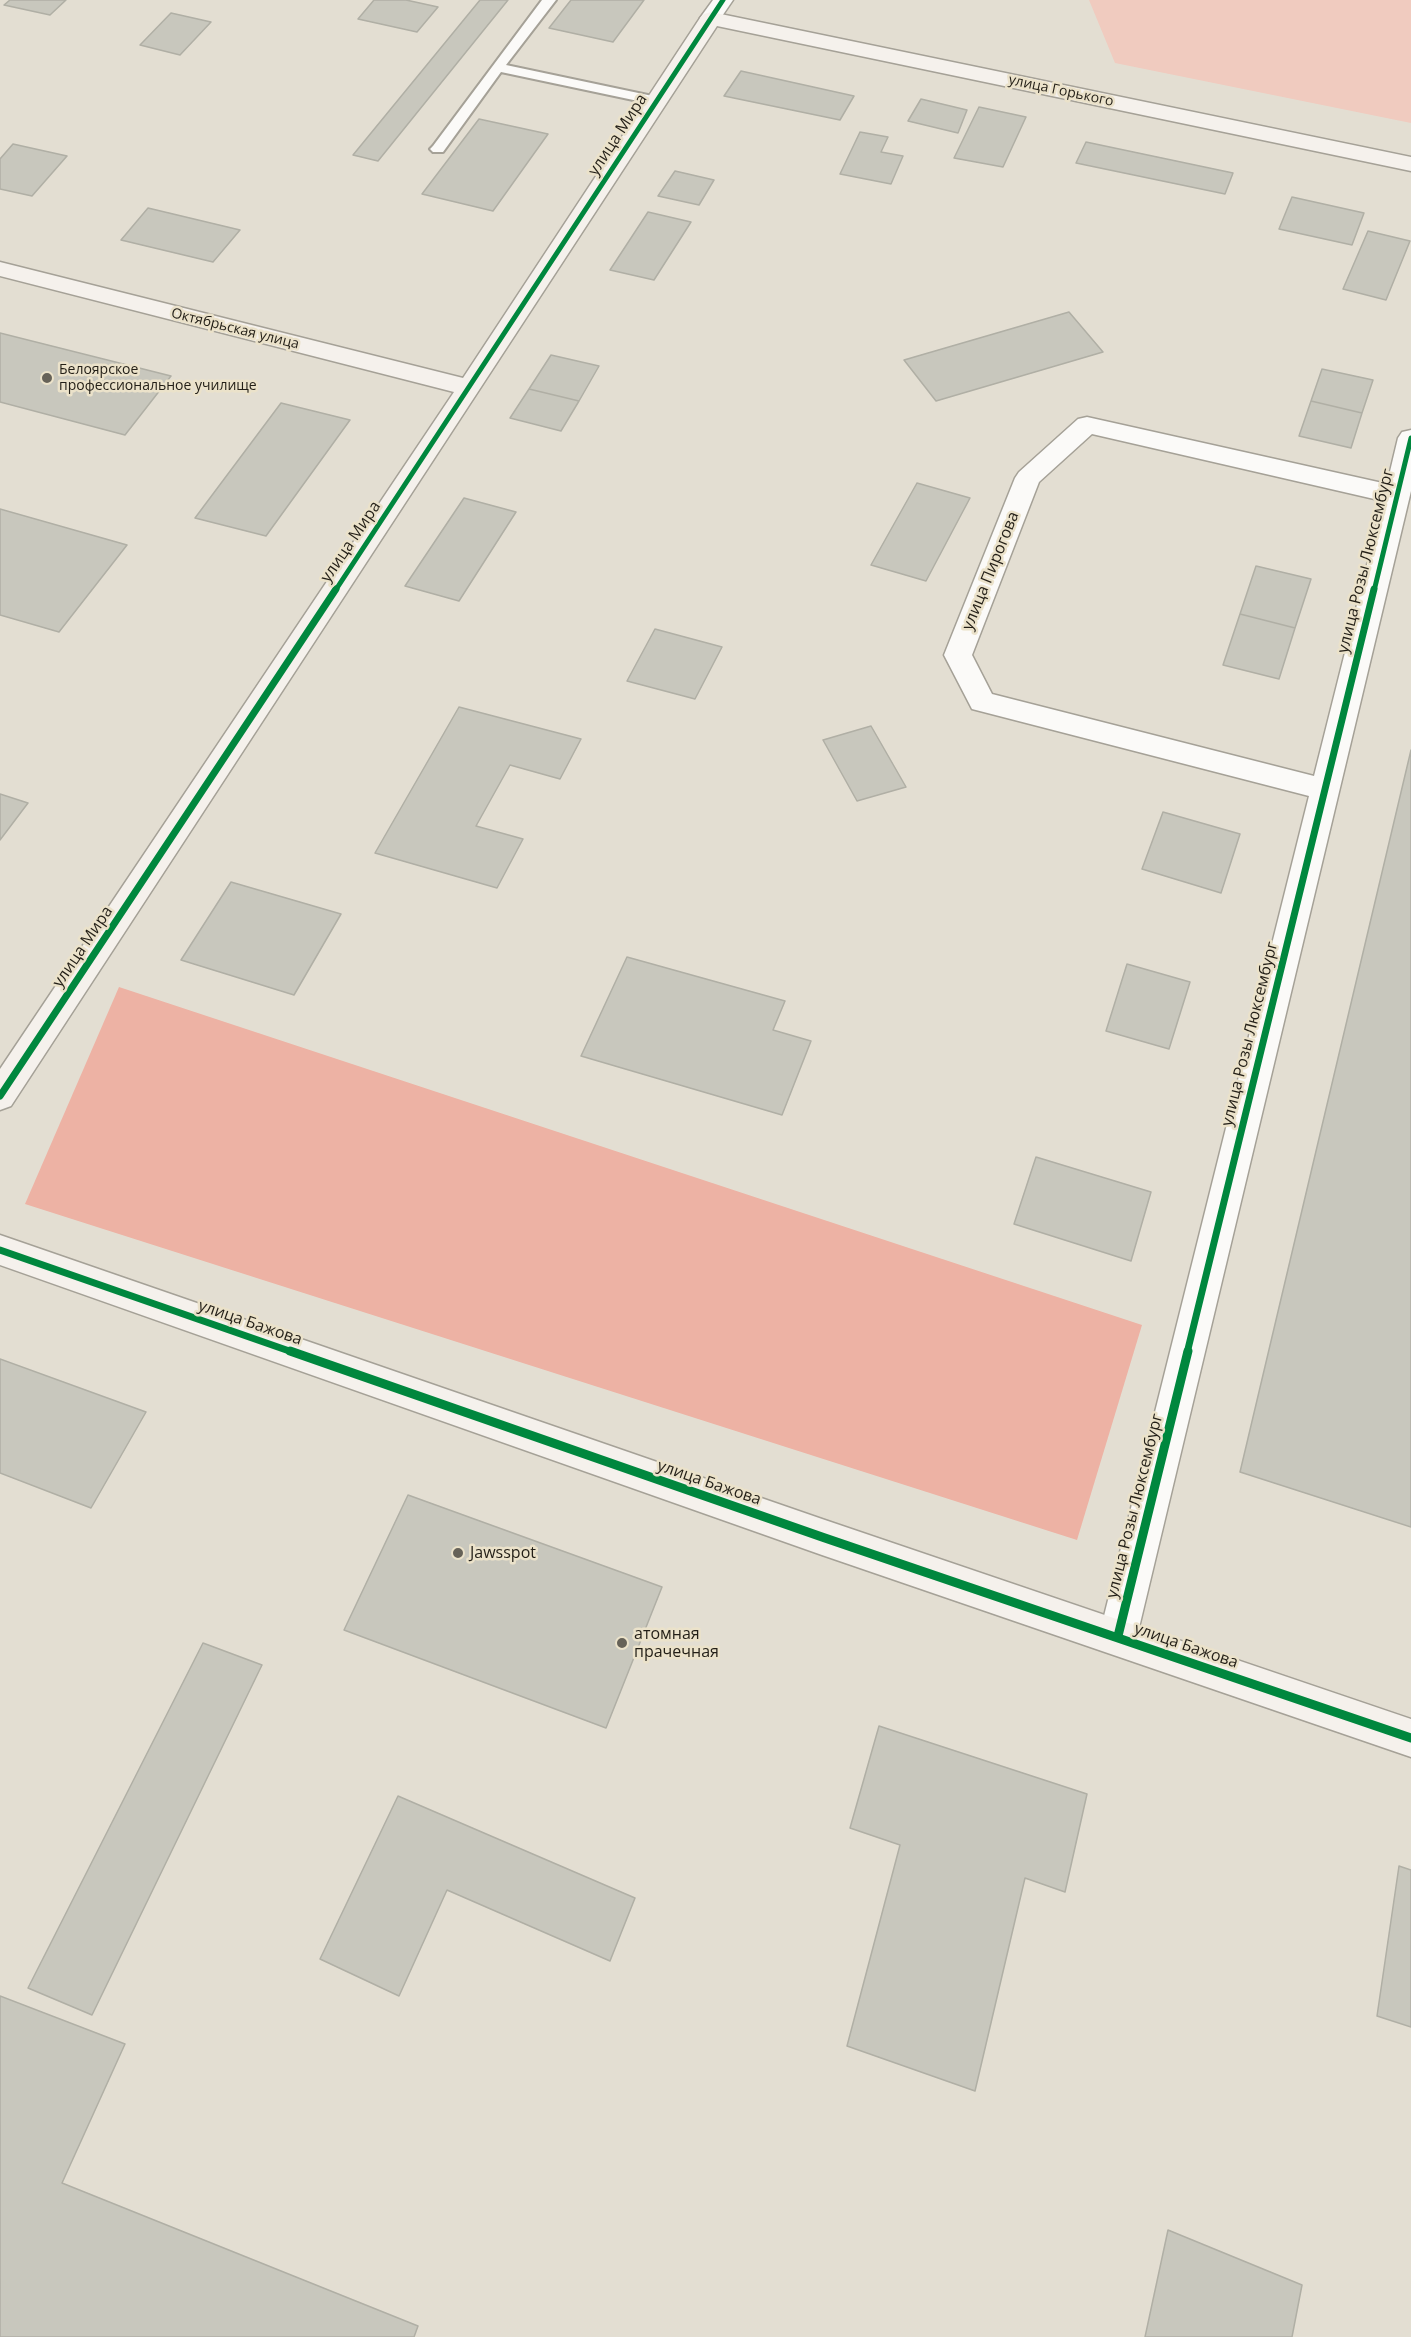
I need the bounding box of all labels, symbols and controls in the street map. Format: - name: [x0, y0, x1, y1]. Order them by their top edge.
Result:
- street label: улица Горького: [1007, 72, 1115, 110]
- street label: улица Мира: [584, 91, 652, 179]
- street label: Октябрьская улица: [169, 305, 301, 353]
- place label: Белоярское профессиональное училище: [59, 362, 257, 394]
- marker: Белоярское профессиональное училище: [40, 371, 54, 385]
- street label: улица Розы Люксембург: [1334, 467, 1398, 655]
- street label: улица Мира: [317, 498, 385, 586]
- street label: улица Пирогова: [958, 509, 1024, 633]
- street label: улица Мира: [49, 903, 117, 991]
- street label: улица Розы Люксембург: [1218, 940, 1282, 1128]
- street label: улица Бажова: [196, 1296, 304, 1350]
- street label: улица Розы Люксембург: [1103, 1412, 1167, 1600]
- street label: улица Бажова: [655, 1456, 763, 1510]
- place label: Jawsspot: [470, 1543, 536, 1563]
- marker: Jawsspot: [451, 1546, 465, 1560]
- street label: улица Бажова: [1132, 1619, 1240, 1673]
- place label: атомная прачечная: [634, 1624, 719, 1662]
- marker: атомная прачечная: [615, 1636, 629, 1650]

